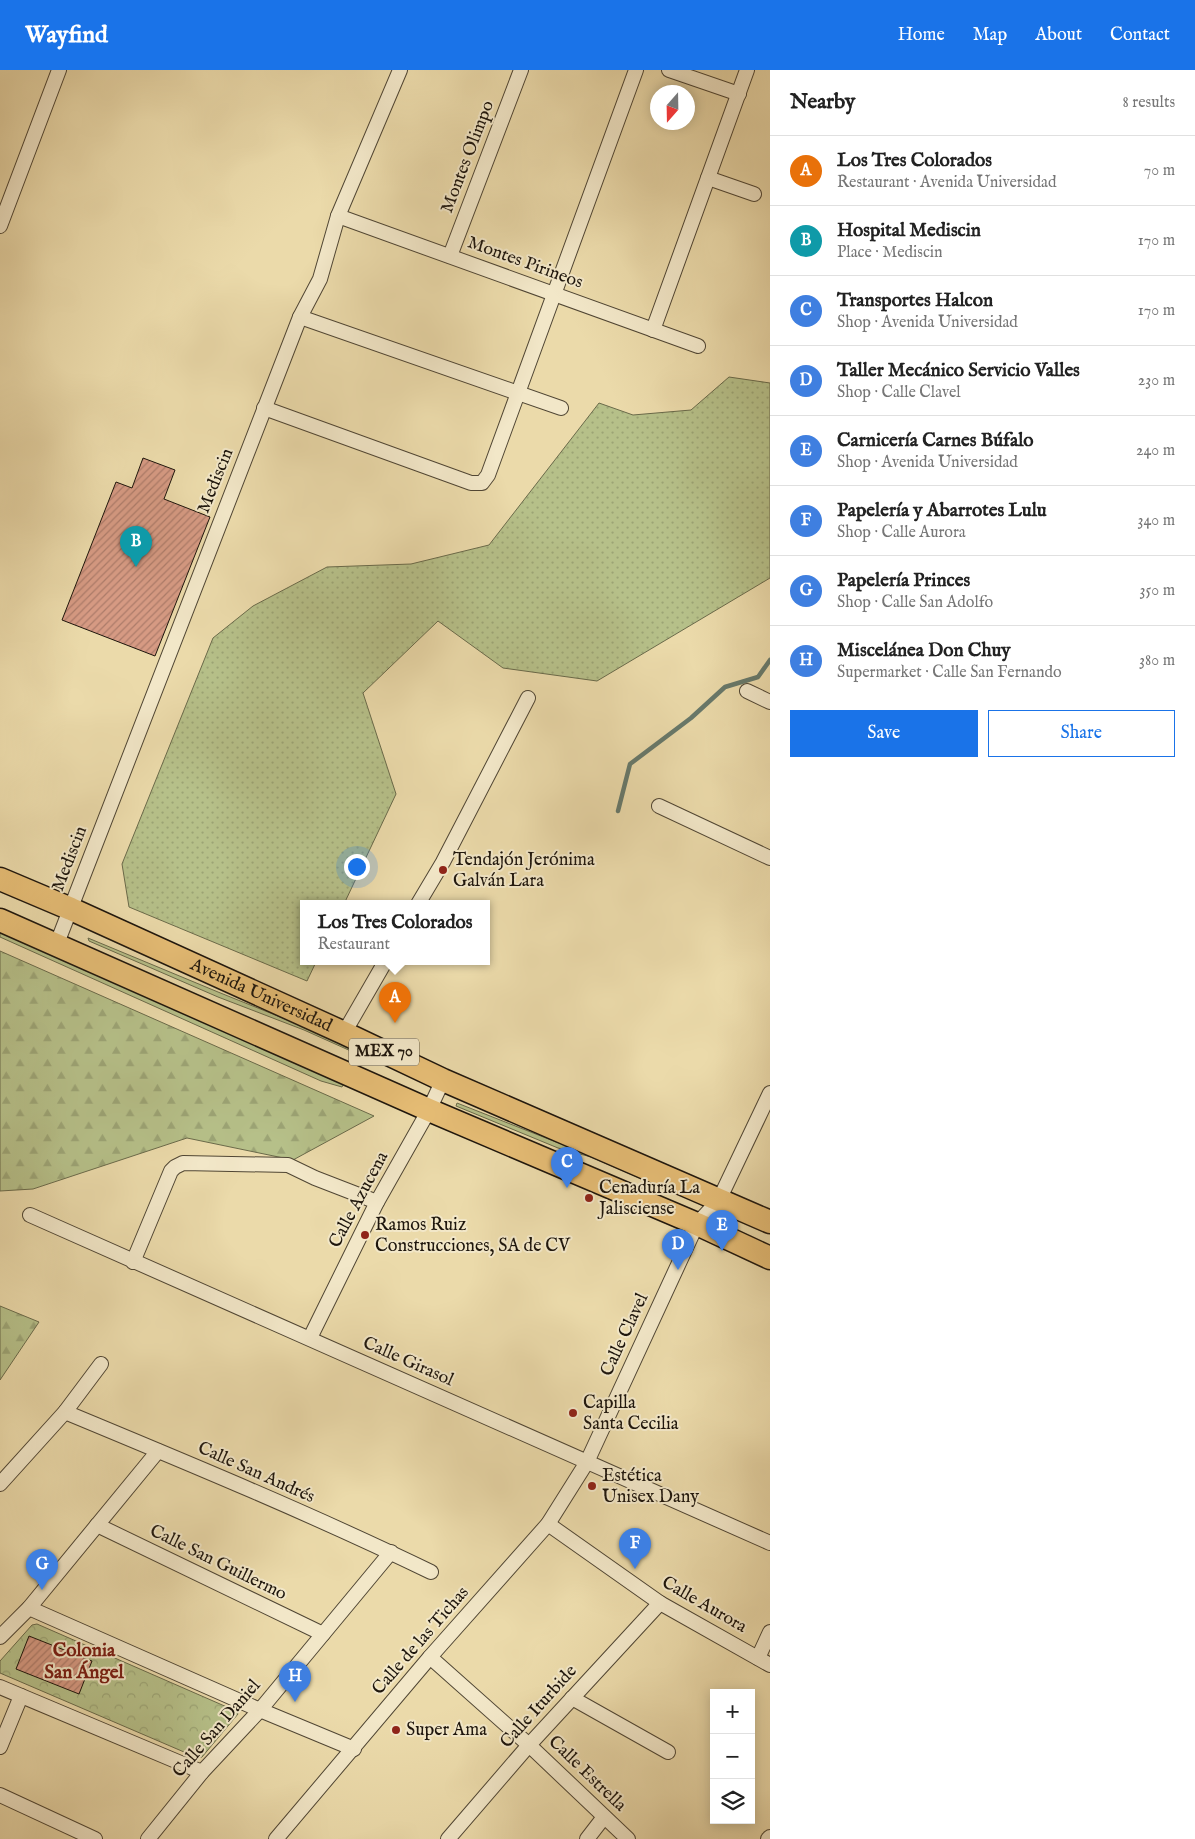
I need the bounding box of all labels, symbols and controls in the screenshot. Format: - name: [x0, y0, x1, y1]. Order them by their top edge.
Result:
- text: Wayfind: [25, 20, 108, 51]
- text: Home: [898, 24, 945, 47]
- text: Map: [973, 24, 1007, 47]
- text: About: [1035, 24, 1082, 47]
- text: Contact: [1110, 24, 1170, 47]
- north arrow: [650, 85, 695, 130]
- text: Nearby: [790, 89, 855, 116]
- text: 8 results: [1123, 93, 1175, 113]
- street label: Montes Olimpo: [436, 97, 500, 217]
- text: Los Tres Colorados: [837, 149, 992, 173]
- text: A: [801, 161, 811, 181]
- text: 70 m: [1144, 161, 1175, 181]
- text: Restaurant · Avenida Universidad: [837, 173, 1056, 193]
- text: Hospital Mediscin: [837, 219, 981, 243]
- street label: Montes Pirineos: [464, 231, 586, 295]
- text: B: [801, 231, 811, 251]
- text: 170 m: [1138, 231, 1175, 251]
- text: Place · Mediscin: [837, 243, 943, 263]
- text: Transportes Halcon: [837, 289, 993, 313]
- text: C: [800, 301, 812, 321]
- text: 170 m: [1138, 301, 1175, 321]
- text: Shop · Avenida Universidad: [837, 313, 1018, 333]
- text: Taller Mecánico Servicio Valles: [837, 359, 1080, 383]
- text: D: [800, 371, 812, 391]
- text: 230 m: [1138, 371, 1175, 391]
- text: Shop · Calle Clavel: [837, 383, 961, 403]
- text: Carnicería Carnes Búfalo: [837, 429, 1034, 453]
- text: E: [800, 441, 812, 461]
- text: 240 m: [1136, 441, 1175, 461]
- street label: Mediscin: [193, 445, 240, 517]
- text: Shop · Avenida Universidad: [837, 453, 1018, 473]
- text: Papelería y Abarrotes Lulu: [837, 499, 1047, 523]
- text: F: [801, 511, 811, 531]
- text: 340 m: [1137, 511, 1175, 531]
- text: Shop · Calle Aurora: [837, 523, 966, 543]
- pin: B: [120, 526, 152, 567]
- text: Papelería Princes: [837, 569, 970, 593]
- text: G: [800, 581, 812, 601]
- text: 350 m: [1140, 581, 1175, 601]
- text: Shop · Calle San Adolfo: [837, 593, 993, 613]
- text: Miscelánea Don Chuy: [837, 639, 1011, 663]
- text: H: [799, 651, 813, 671]
- text: 380 m: [1139, 651, 1175, 671]
- text: Supermarket · Calle San Fernando: [837, 663, 1062, 683]
- button: Save: [790, 710, 978, 757]
- button: Share: [988, 710, 1175, 757]
- street label: Mediscin: [47, 823, 93, 895]
- place label: Tendajón Jerónima Galván Lara: [453, 849, 595, 893]
- your location: [344, 854, 370, 880]
- marker: Tendajón Jerónima Galván Lara: [437, 864, 449, 876]
- popup: [300, 900, 490, 965]
- text: Los Tres Colorados: [318, 911, 472, 935]
- text: Restaurant: [318, 935, 390, 955]
- street label: Avenida Universidad: [186, 953, 336, 1038]
- pin: A: [379, 982, 411, 1023]
- road number: MEX 70: [349, 1039, 419, 1066]
- pin: C: [551, 1147, 583, 1188]
- street label: Calle Azucena: [324, 1148, 394, 1252]
- place label: Cenaduría La Jalisciense: [597, 1177, 700, 1221]
- marker: Cenaduría La Jalisciense: [583, 1192, 595, 1204]
- pin: E: [706, 1210, 738, 1251]
- place label: Ramos Ruiz Construcciones, SA de CV: [375, 1214, 571, 1258]
- marker: Ramos Ruiz Construcciones, SA de CV: [359, 1229, 371, 1241]
- pin: D: [662, 1229, 694, 1270]
- street label: Calle Clavel: [596, 1290, 654, 1380]
- street label: Calle Girasol: [359, 1332, 457, 1392]
- place label: Capilla Santa Cecilia: [583, 1392, 679, 1436]
- marker: Capilla Santa Cecilia: [567, 1407, 579, 1419]
- street label: Calle San Andrés: [194, 1437, 318, 1509]
- place label: Estética Unisex Dany: [602, 1465, 699, 1509]
- marker: Estética Unisex Dany: [586, 1480, 598, 1492]
- street label: Calle San Guillermo: [146, 1520, 291, 1606]
- pin: F: [619, 1528, 651, 1569]
- pin: G: [26, 1549, 58, 1590]
- street label: Calle Aurora: [657, 1571, 751, 1639]
- street label: Calle de las Tichas: [367, 1582, 475, 1700]
- district label: Colonia San Ángel: [44, 1639, 124, 1685]
- street label: Calle Iturbide: [496, 1660, 582, 1754]
- pin: H: [279, 1661, 311, 1702]
- street label: Calle San Daniel: [168, 1675, 266, 1783]
- map controls: [710, 1689, 755, 1824]
- button: +: [710, 1689, 755, 1734]
- place label: Super Ama: [406, 1719, 487, 1742]
- marker: Super Ama: [390, 1724, 402, 1736]
- street label: Calle Estrella: [543, 1731, 631, 1817]
- button: −: [710, 1734, 755, 1779]
- button: layers: [710, 1779, 755, 1824]

